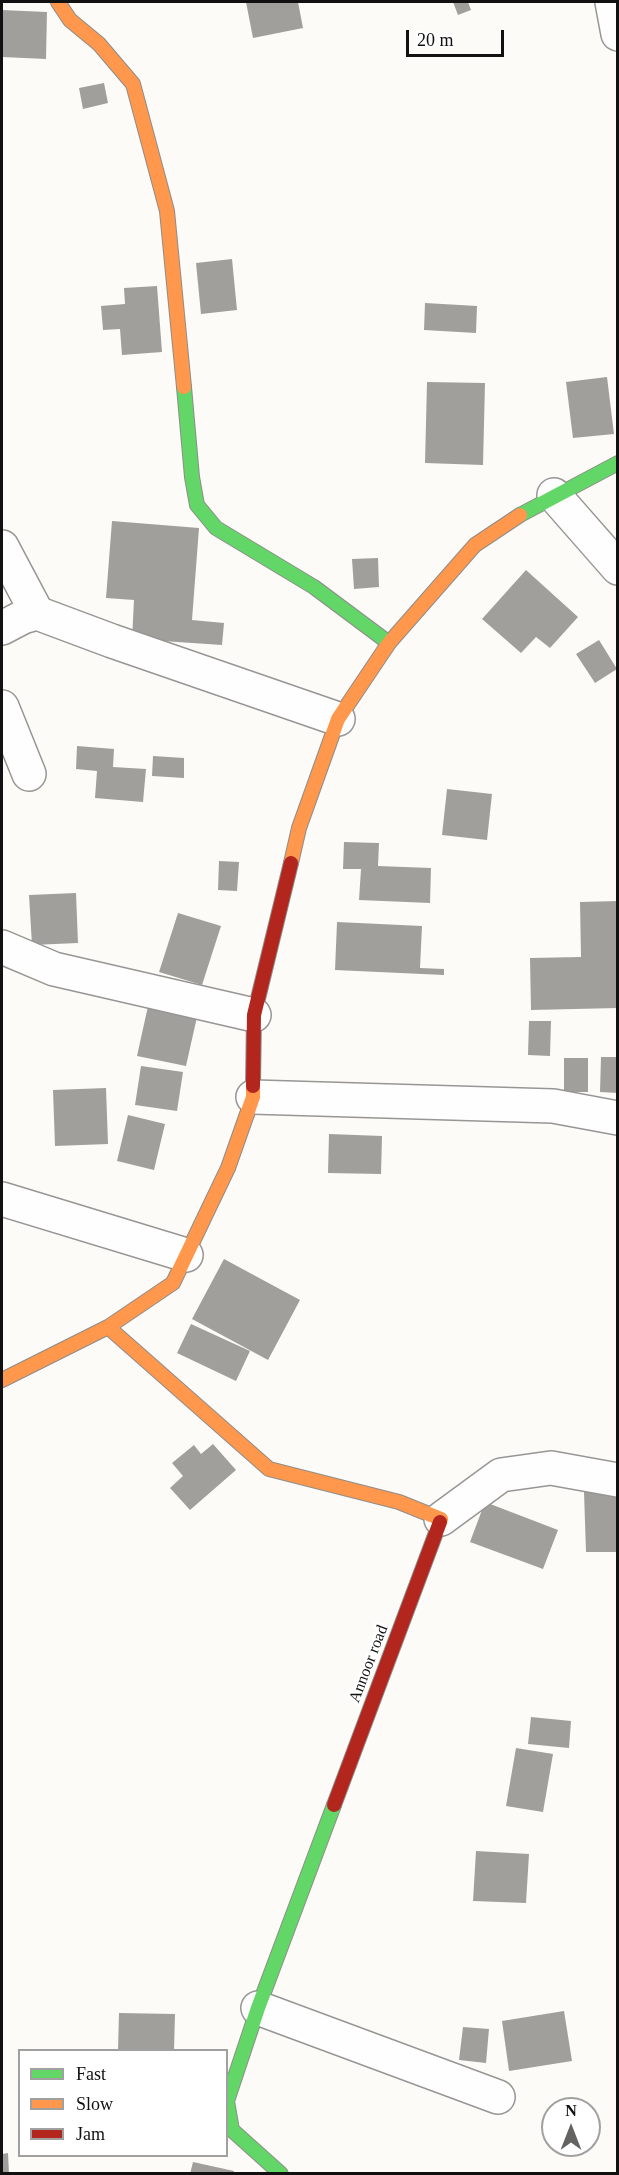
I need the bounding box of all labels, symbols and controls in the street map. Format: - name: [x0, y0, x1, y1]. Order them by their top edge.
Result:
- scale bar: [409, 18, 506, 56]
- text: 20 m: [417, 30, 454, 50]
- street label: Annoor road: [345, 1623, 393, 1705]
- legend: [18, 2049, 228, 2157]
- text: Fast: [76, 2064, 106, 2084]
- text: Slow: [76, 2094, 113, 2114]
- north arrow: [541, 2097, 601, 2157]
- text: N: [565, 2102, 577, 2119]
- text: Jam: [76, 2124, 105, 2144]

